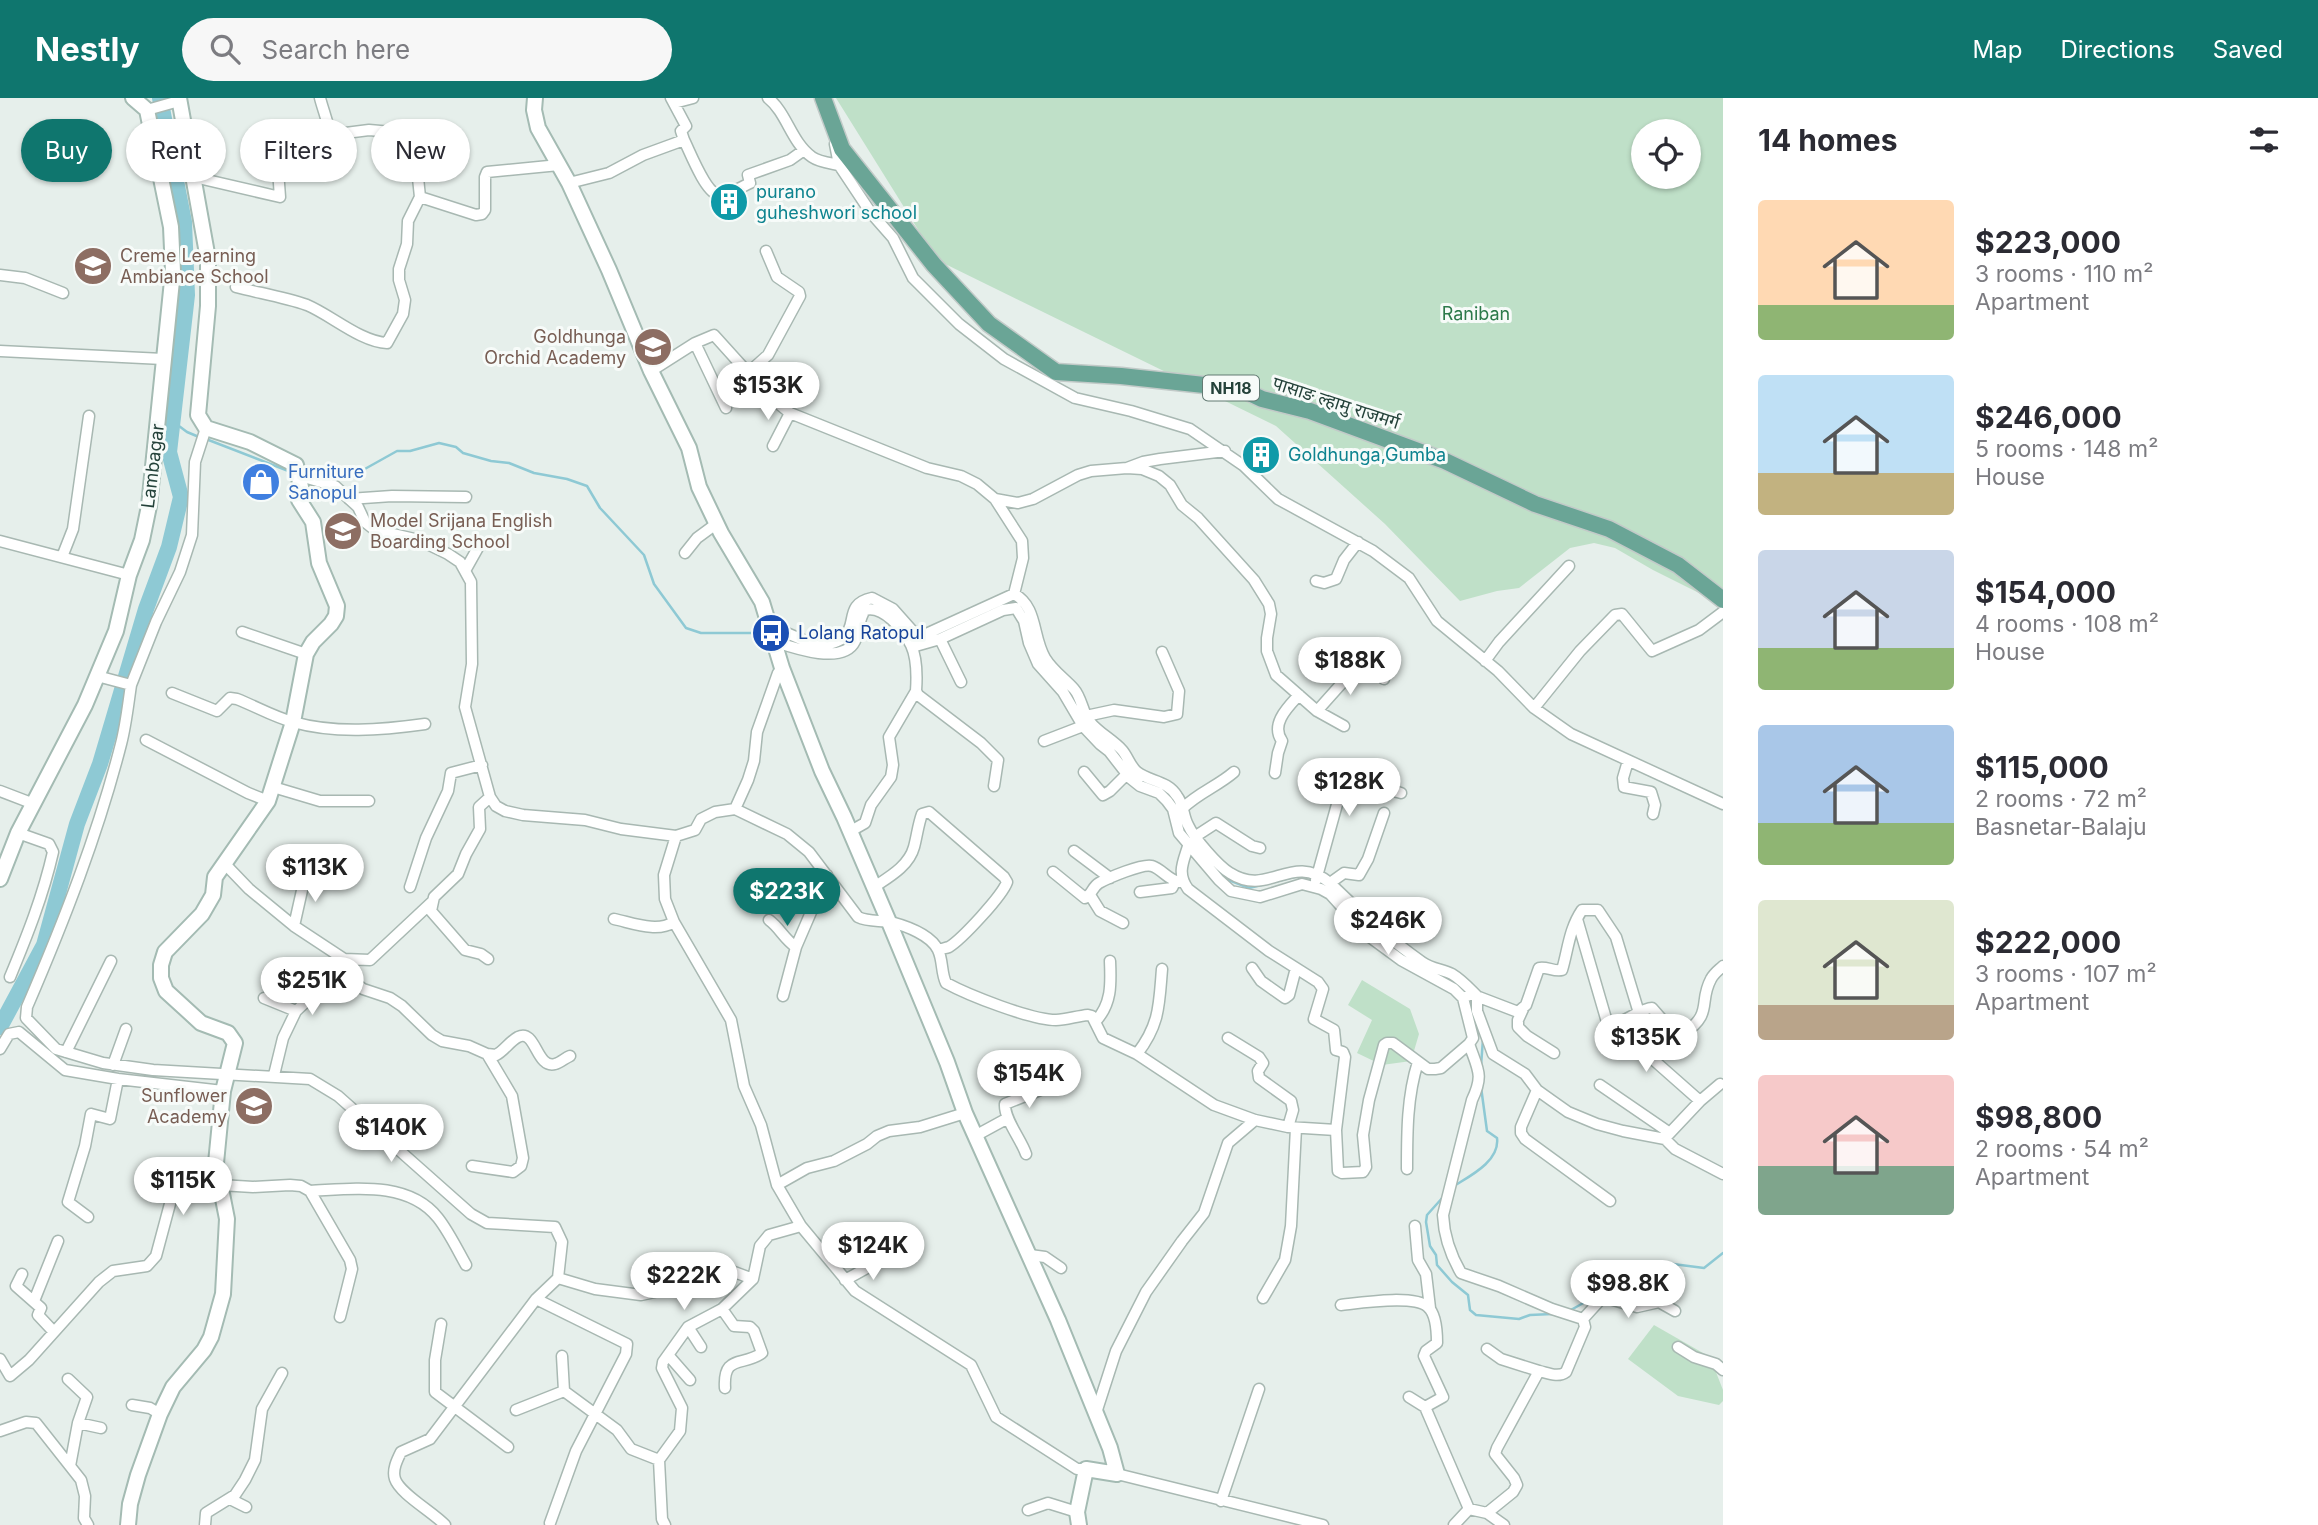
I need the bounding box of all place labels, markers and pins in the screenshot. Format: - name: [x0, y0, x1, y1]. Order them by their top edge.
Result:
- building icon: purano guheshwori school: [708, 181, 750, 223]
- place label: purano guheshwori school: [756, 181, 917, 223]
- school or university icon: Creme Learning Ambiance School: [72, 245, 114, 287]
- place label: Creme Learning Ambiance School: [120, 245, 269, 287]
- place label: Goldhunga Orchid Academy: [484, 326, 626, 368]
- school or university icon: Goldhunga Orchid Academy: [632, 326, 674, 368]
- pin: $153K: [719, 362, 817, 422]
- building icon: Goldhunga,Gumba: [1240, 434, 1282, 476]
- place label: Goldhunga,Gumba: [1288, 444, 1446, 465]
- shop icon: Furniture Sanopul: [240, 461, 282, 503]
- place label: Furniture Sanopul: [288, 461, 364, 503]
- school or university icon: Model Srijana English Boarding School: [322, 510, 364, 552]
- place label: Model Srijana English Boarding School: [370, 510, 553, 552]
- bus stop icon: Lolang Ratopul: [750, 612, 792, 654]
- place label: Lolang Ratopul: [798, 622, 924, 643]
- pin: $188K: [1301, 638, 1399, 697]
- pin: $128K: [1300, 758, 1398, 818]
- pin: $113K: [266, 844, 364, 904]
- pin: $223K: [738, 868, 836, 928]
- pin: $246K: [1339, 898, 1437, 957]
- pin: $251K: [263, 958, 361, 1017]
- pin: $135K: [1597, 1014, 1695, 1074]
- pin: $154K: [980, 1051, 1078, 1110]
- place label: Sunflower Academy: [141, 1085, 227, 1127]
- school or university icon: Sunflower Academy: [233, 1085, 275, 1127]
- pin: $140K: [342, 1104, 440, 1164]
- pin: $115K: [134, 1158, 232, 1217]
- pin: $124K: [824, 1222, 922, 1282]
- pin: $222K: [635, 1252, 733, 1312]
- pin: $98.8K: [1571, 1260, 1685, 1320]

